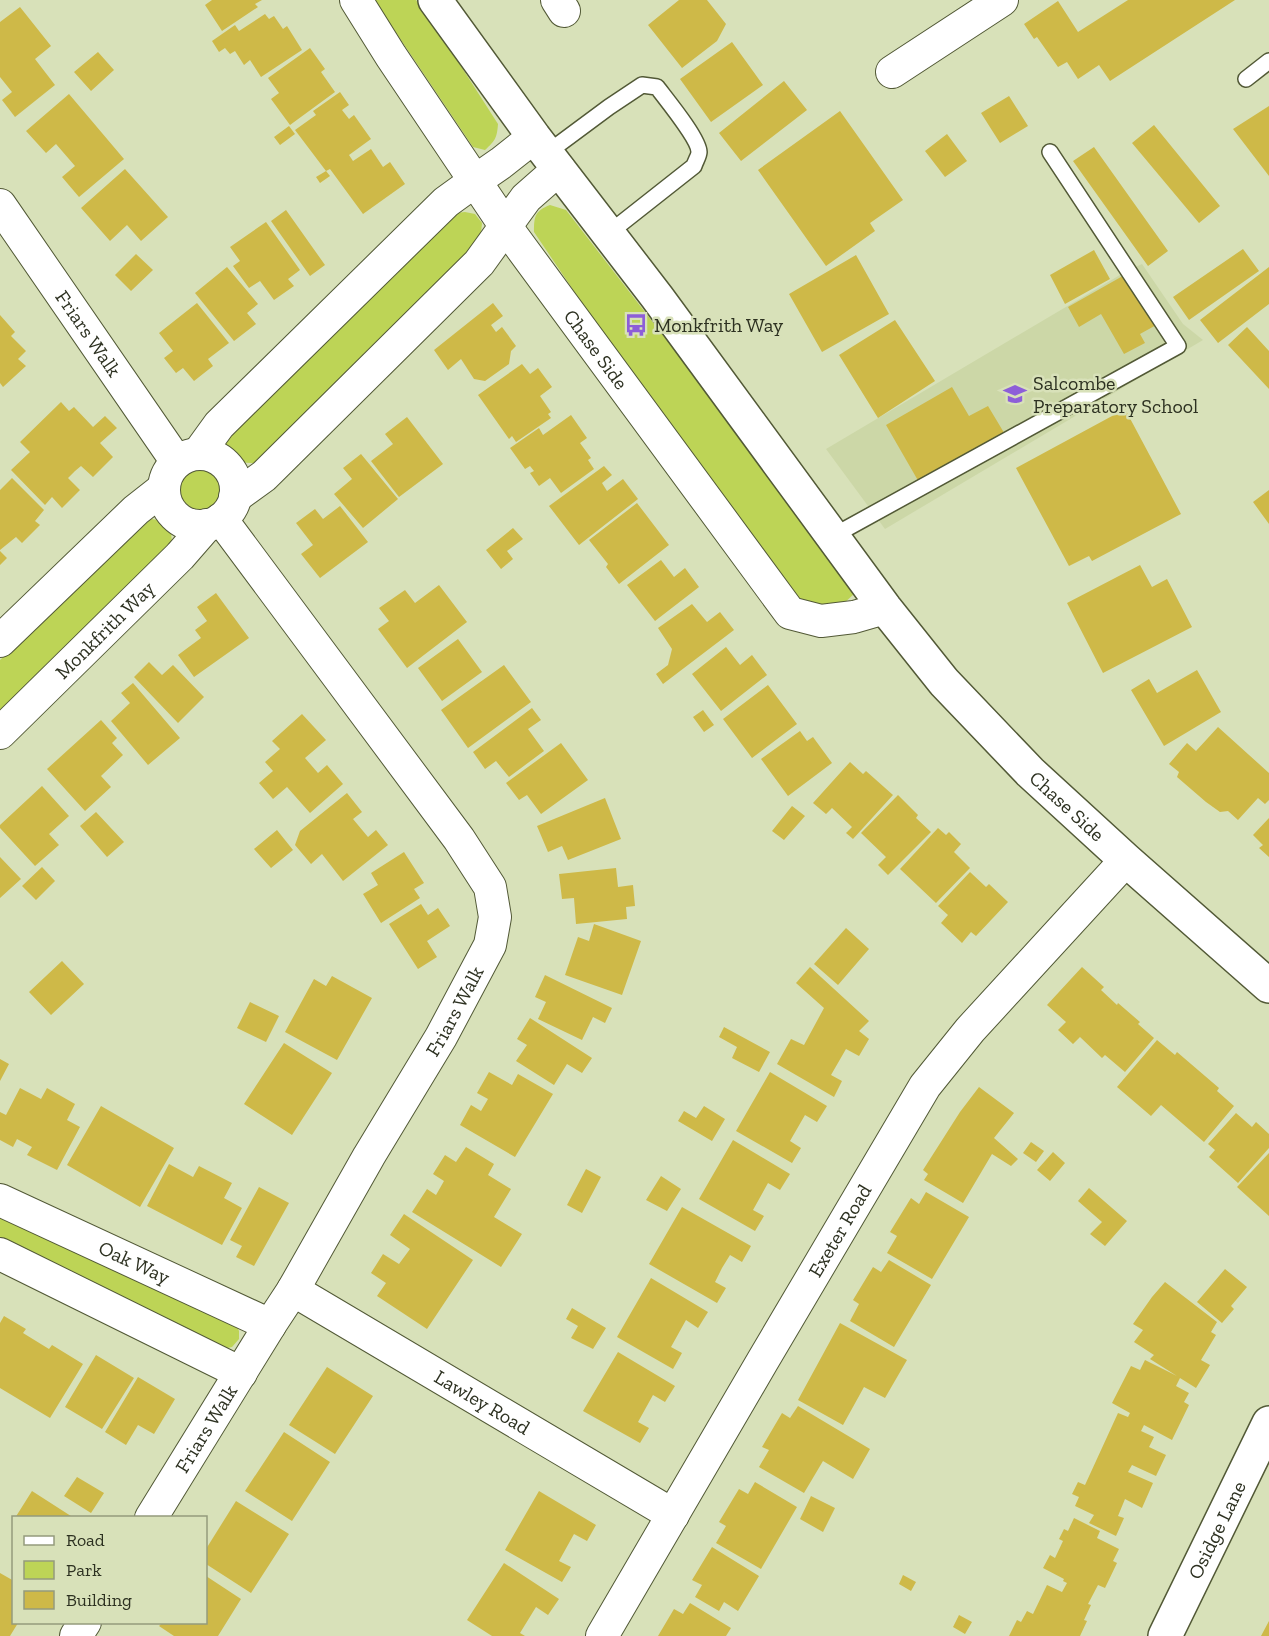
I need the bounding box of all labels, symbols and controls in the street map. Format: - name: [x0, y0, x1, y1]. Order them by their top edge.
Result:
- street label: Friars Walk: [50, 286, 127, 382]
- street label: Chase Side: [559, 305, 633, 394]
- bus stop icon: Monkfrith Way: [623, 312, 649, 338]
- place label: Monkfrith Way: [654, 313, 784, 337]
- place label: Salcombe Preparatory School: [1033, 371, 1198, 418]
- school or university icon: Salcombe Preparatory School: [1002, 381, 1028, 407]
- street label: Monkfrith Way: [50, 575, 160, 684]
- street label: Chase Side: [1025, 766, 1110, 846]
- street label: Friars Walk: [420, 961, 489, 1061]
- street label: Exeter Road: [803, 1180, 876, 1281]
- street label: Oak Way: [95, 1235, 174, 1289]
- street label: Lawley Road: [430, 1365, 534, 1440]
- street label: Friars Walk: [170, 1380, 243, 1477]
- street label: Osidge Lane: [1183, 1477, 1251, 1583]
- legend: [12, 1516, 207, 1624]
- text: Road: [66, 1529, 105, 1551]
- text: Park: [66, 1559, 102, 1581]
- text: Building: [66, 1589, 132, 1611]

